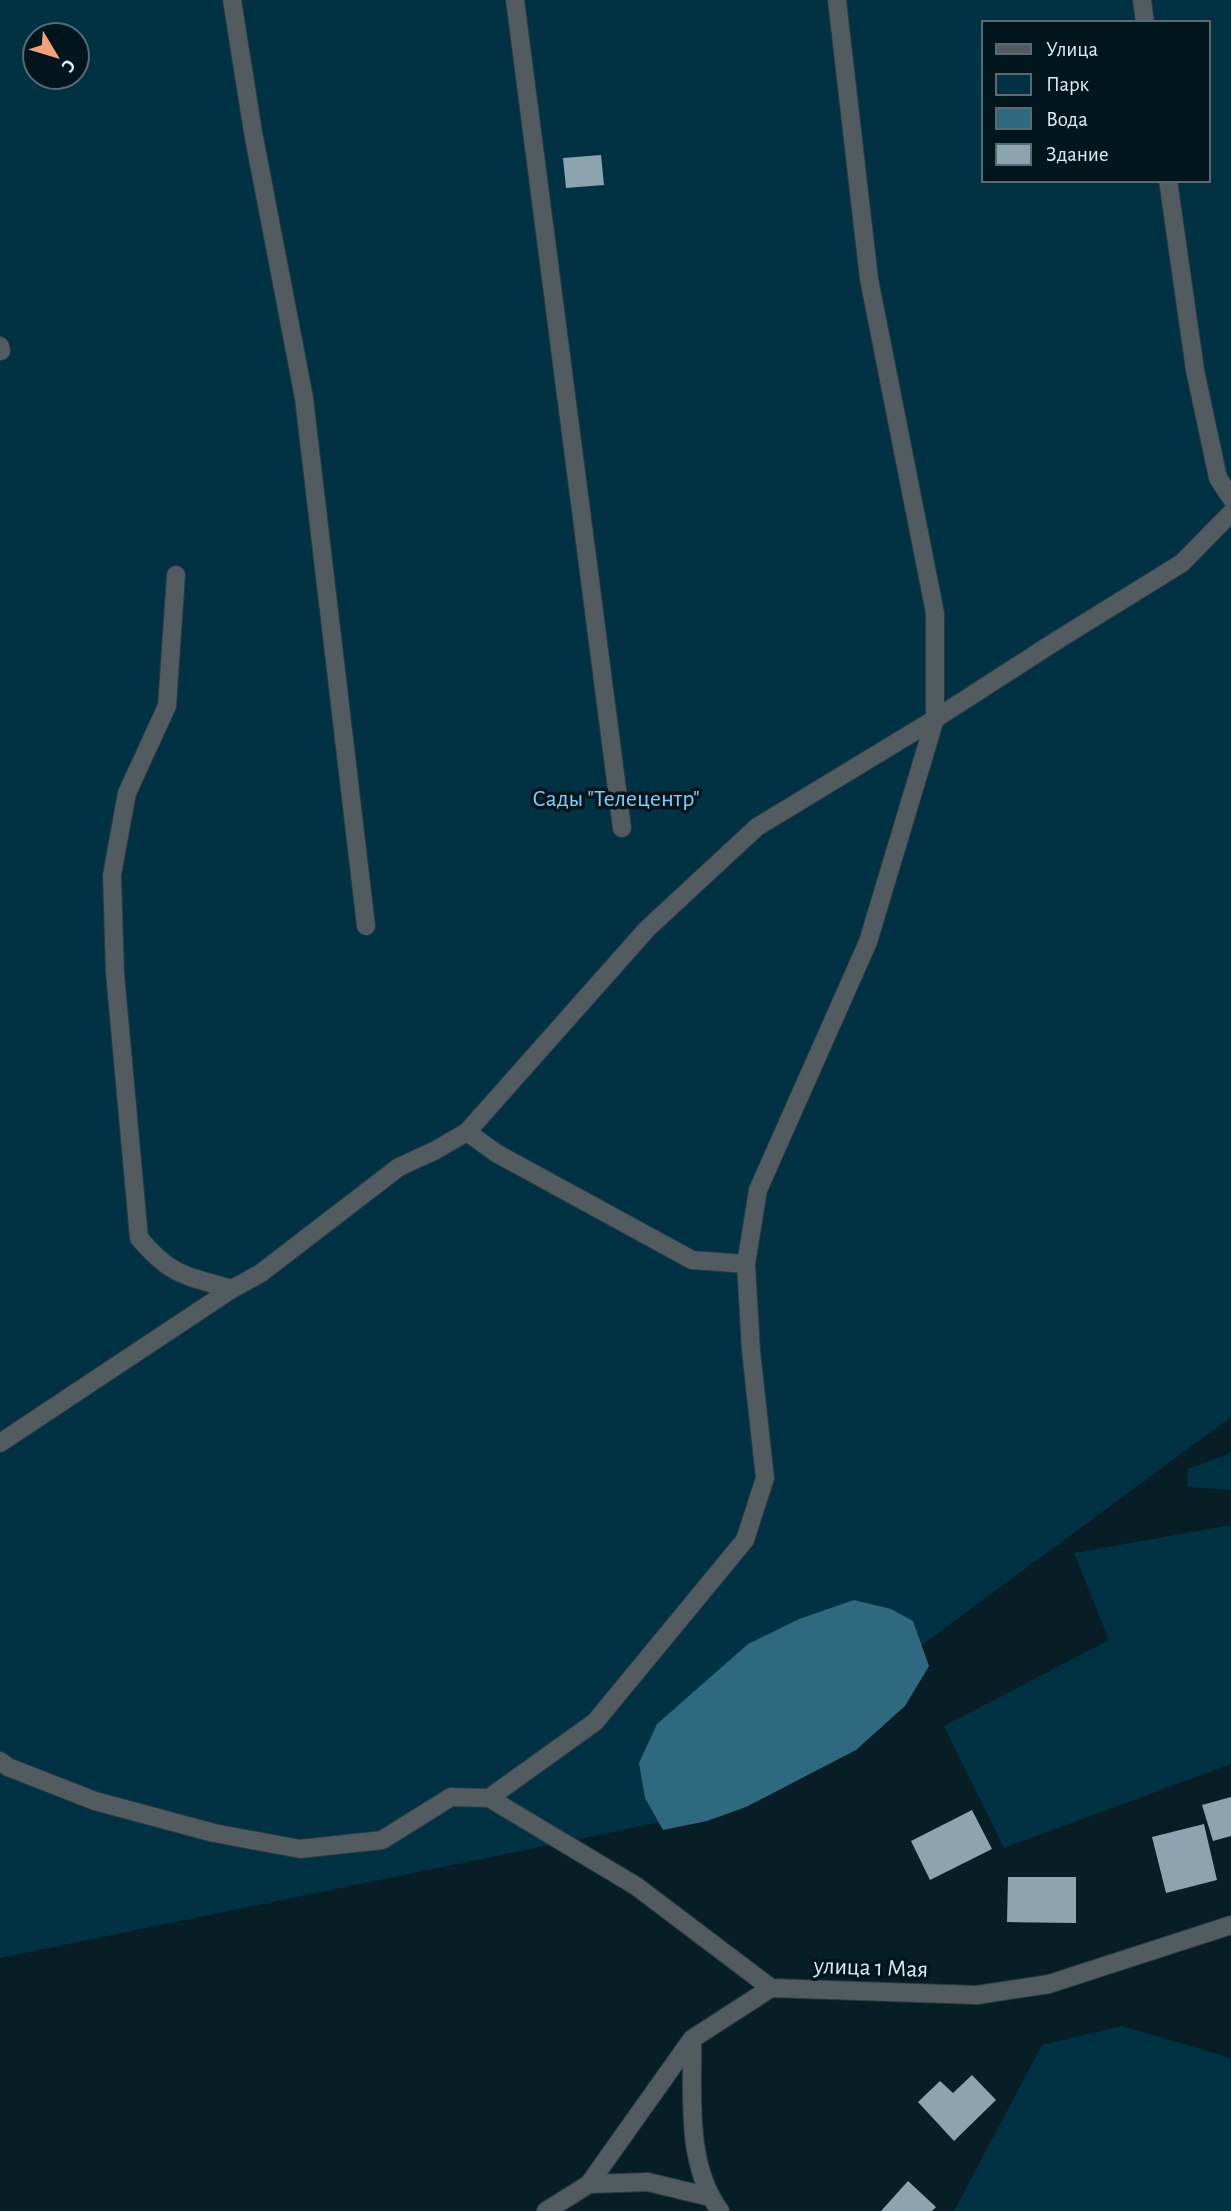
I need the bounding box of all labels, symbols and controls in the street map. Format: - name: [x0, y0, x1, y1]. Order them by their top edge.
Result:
- north arrow: [21, 21, 91, 91]
- legend: [982, 21, 1210, 182]
- text: Улица: [1046, 39, 1099, 60]
- text: С: [57, 56, 79, 76]
- text: Парк: [1046, 74, 1090, 95]
- text: Вода: [1046, 109, 1088, 130]
- text: Здание: [1046, 144, 1109, 165]
- park label: Сады "Телецентр": [532, 787, 700, 811]
- street label: улица 1 Мая: [812, 1954, 929, 1982]

